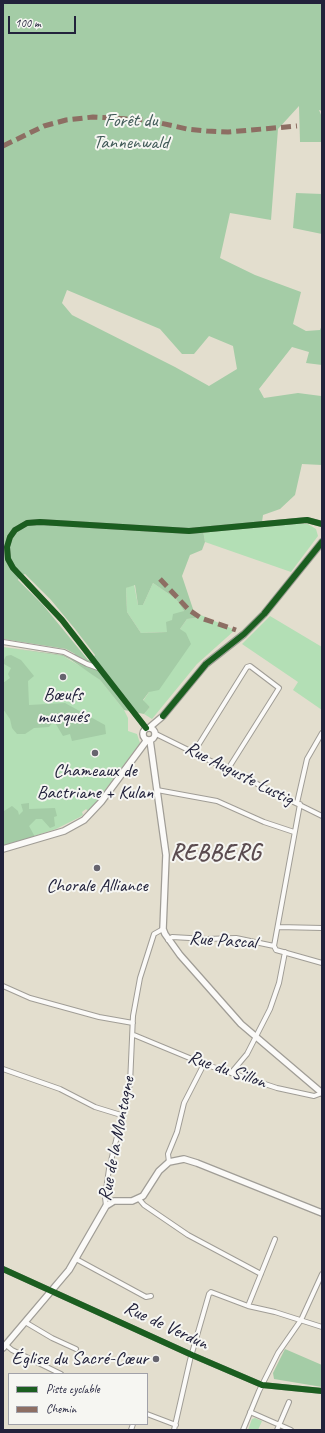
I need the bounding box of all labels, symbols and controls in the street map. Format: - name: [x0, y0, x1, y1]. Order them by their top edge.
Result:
- scale bar: [10, 8, 78, 34]
- text: 100 m: [15, 15, 41, 31]
- park label: Forêt du Tannenwald: [93, 110, 169, 154]
- marker: Bœufs musqués: [58, 672, 68, 682]
- place label: Bœufs musqués: [38, 684, 88, 728]
- street label: Rue Auguste Lustig: [181, 737, 297, 811]
- marker: Chameaux de Bactriane + Kulan: [90, 748, 100, 758]
- place label: Chameaux de Bactriane + Kulan: [37, 760, 153, 804]
- district label: REBBERG: [170, 840, 262, 868]
- marker: Chorale Alliance: [92, 863, 102, 873]
- place label: Chorale Alliance: [46, 875, 148, 897]
- street label: Rue Pascal: [188, 927, 258, 955]
- street label: Rue du Sillon: [185, 1046, 269, 1094]
- street label: Rue de la Montagne: [94, 1075, 140, 1203]
- street label: Rue de Verdun: [120, 1297, 212, 1355]
- place label: Église du Sacré-Cœur: [12, 1348, 148, 1370]
- marker: Église du Sacré-Cœur: [151, 1354, 161, 1364]
- legend: [8, 1373, 148, 1425]
- text: Piste cyclable: [46, 1381, 100, 1397]
- text: Chemin: [46, 1401, 76, 1417]

